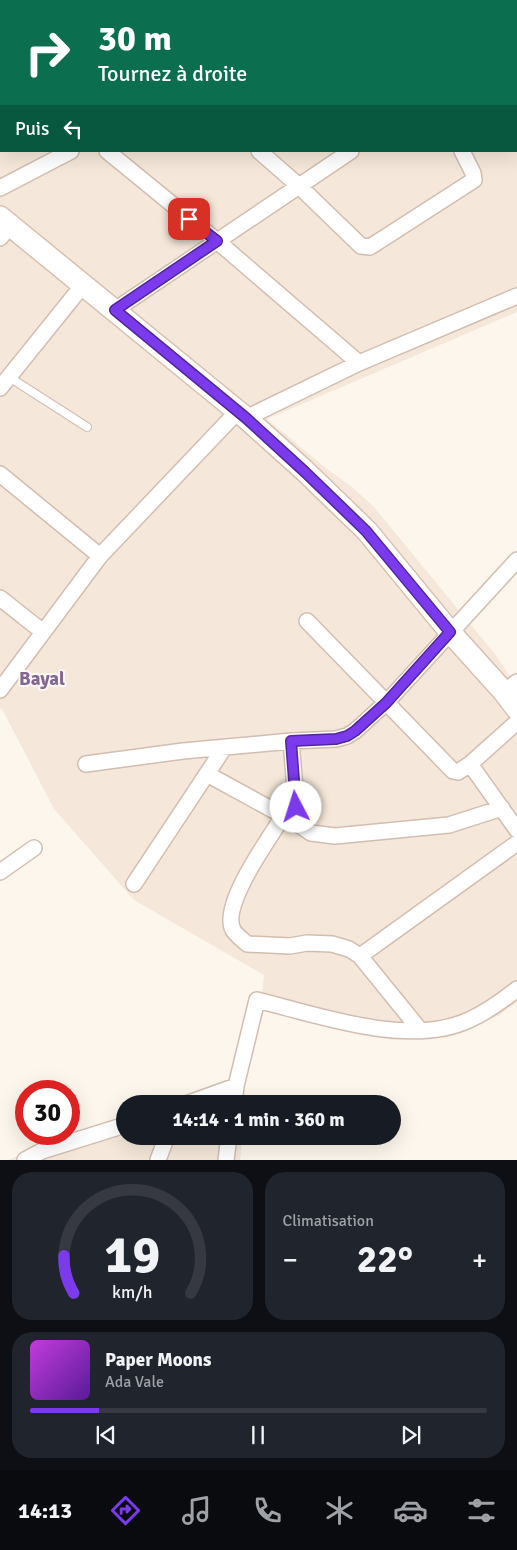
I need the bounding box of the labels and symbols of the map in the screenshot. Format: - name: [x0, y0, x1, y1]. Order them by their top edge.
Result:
- pin: [168, 198, 210, 240]
- district label: Bayal: [19, 667, 65, 691]
- position arrow: [269, 780, 321, 832]
- speed limit sign: 30: [15, 1080, 80, 1145]

